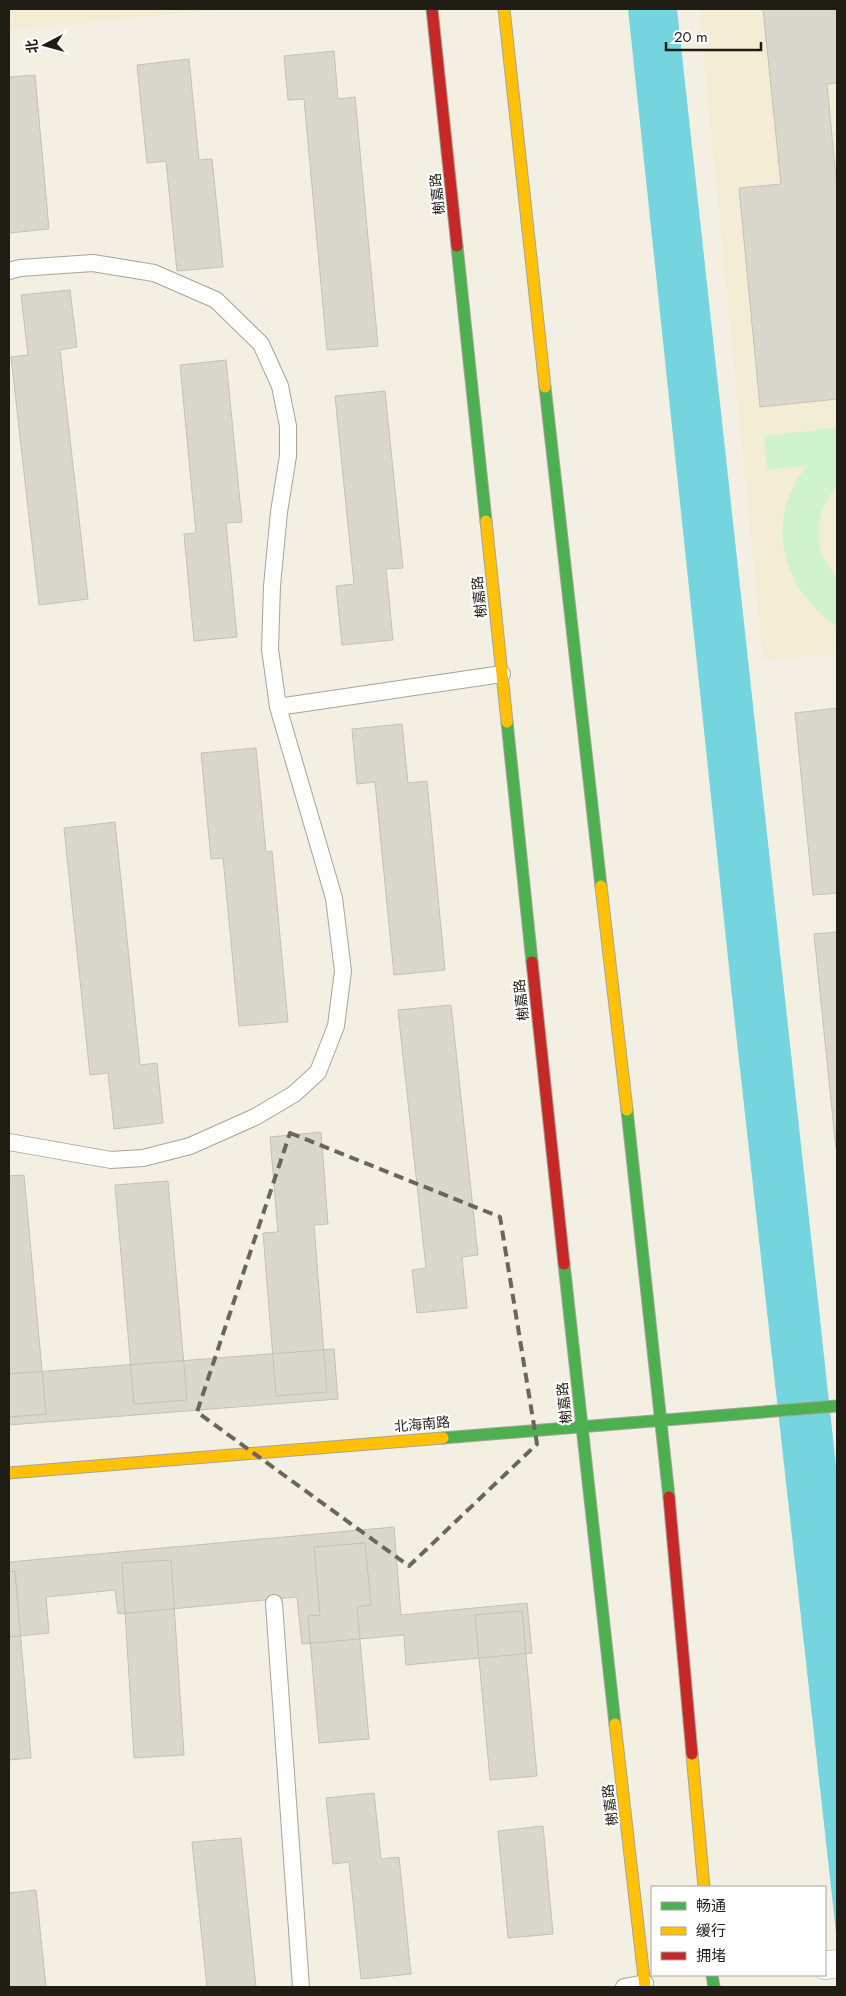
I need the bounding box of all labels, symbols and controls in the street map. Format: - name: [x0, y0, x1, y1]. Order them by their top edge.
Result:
- north arrow: [20, 20, 70, 70]
- scale bar: [666, 20, 761, 52]
- text: 20 m: [674, 26, 708, 48]
- text: 北: [21, 38, 43, 54]
- street label: 榭嘉路: [425, 172, 449, 216]
- street label: 榭嘉路: [467, 575, 491, 619]
- street label: 榭嘉路: [509, 978, 533, 1022]
- street label: 榭嘉路: [552, 1381, 576, 1425]
- street label: 北海南路: [393, 1412, 451, 1436]
- street label: 榭嘉路: [598, 1783, 622, 1827]
- legend: [651, 1886, 826, 1976]
- text: 畅通: [696, 1895, 726, 1917]
- text: 缓行: [696, 1920, 726, 1942]
- text: 拥堵: [696, 1945, 726, 1967]

